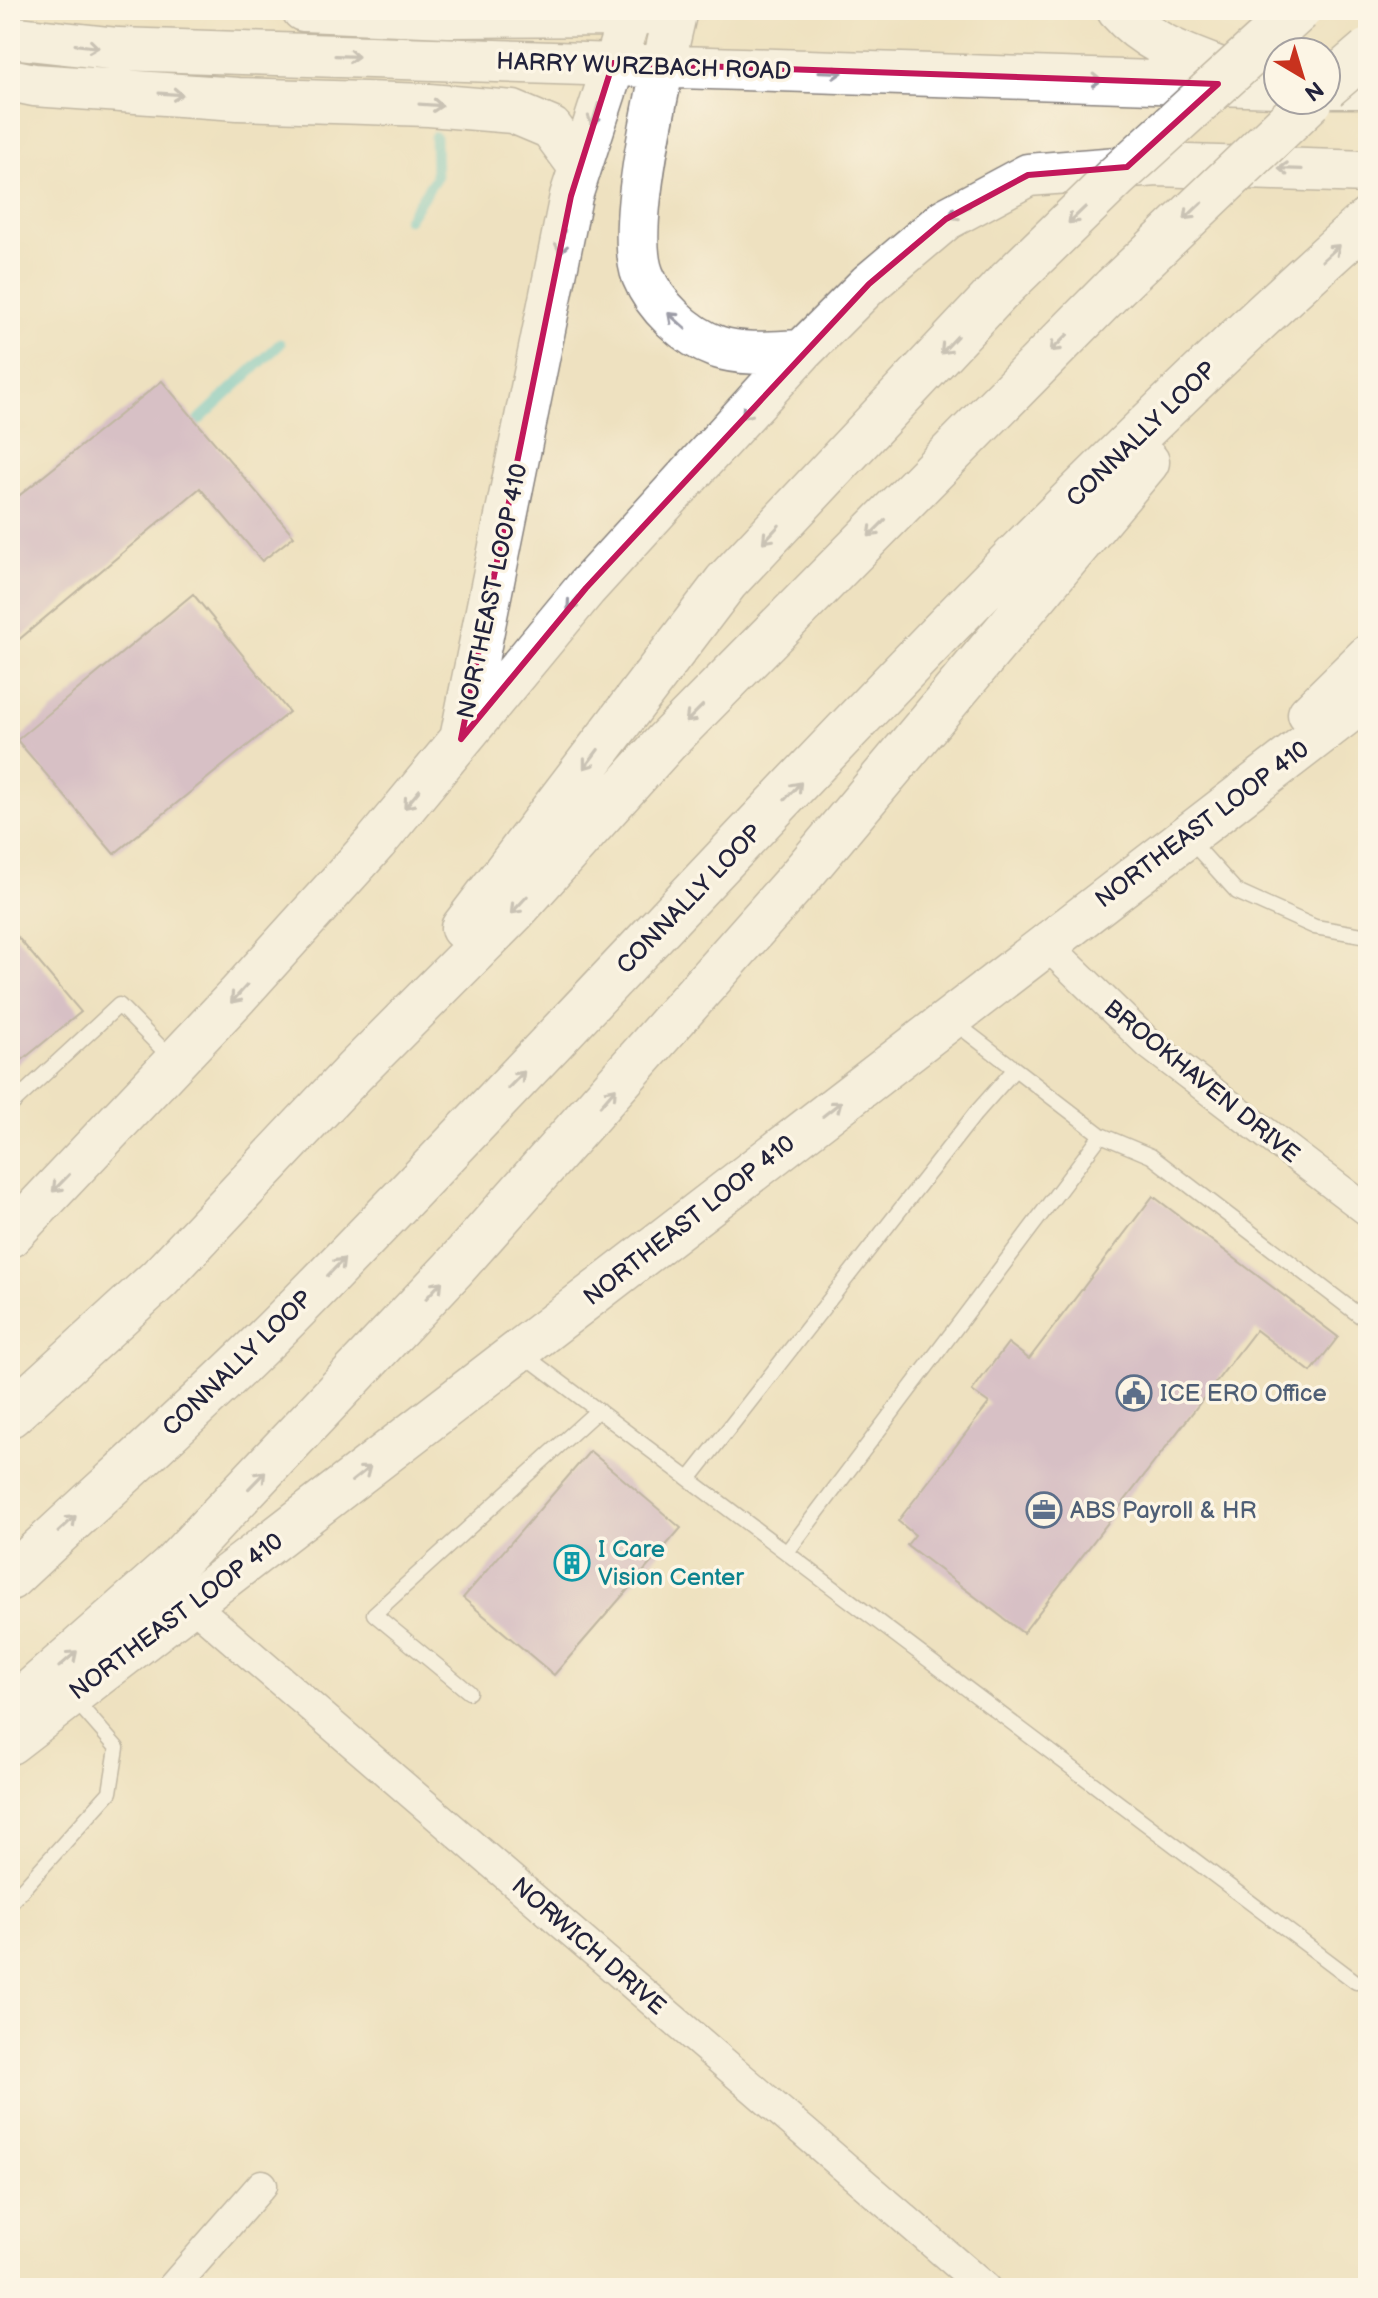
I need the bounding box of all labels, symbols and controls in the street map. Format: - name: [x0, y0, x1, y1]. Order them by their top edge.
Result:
- north arrow: [1262, 36, 1342, 116]
- one-way arrow: [74, 38, 100, 53]
- street label: HARRY WURZBACH ROAD: [496, 47, 792, 86]
- one-way arrow: [333, 48, 360, 64]
- one-way arrow: [817, 65, 844, 80]
- one-way arrow: [1076, 72, 1103, 88]
- text: N: [1299, 75, 1328, 106]
- one-way arrow: [157, 87, 184, 102]
- one-way arrow: [417, 98, 444, 113]
- one-way arrow: [586, 102, 601, 127]
- one-way arrow: [1277, 162, 1304, 177]
- one-way arrow: [1184, 201, 1203, 220]
- one-way arrow: [948, 204, 972, 220]
- one-way arrow: [1068, 205, 1087, 224]
- one-way arrow: [554, 229, 569, 254]
- one-way arrow: [1321, 244, 1341, 262]
- one-way arrow: [668, 312, 688, 330]
- one-way arrow: [1050, 333, 1069, 352]
- one-way arrow: [939, 335, 958, 355]
- street label: CONNALLY LOOP: [1061, 356, 1222, 513]
- one-way arrow: [741, 398, 759, 418]
- street label: NORTHEAST LOOP 410: [451, 461, 534, 721]
- one-way arrow: [868, 518, 887, 537]
- one-way arrow: [762, 524, 780, 544]
- one-way arrow: [566, 590, 584, 611]
- one-way arrow: [685, 704, 704, 723]
- street label: NORTHEAST LOOP 410: [1090, 735, 1315, 914]
- one-way arrow: [583, 748, 600, 770]
- one-way arrow: [783, 781, 802, 801]
- one-way arrow: [403, 788, 421, 809]
- street label: CONNALLY LOOP: [611, 819, 768, 980]
- one-way arrow: [510, 895, 528, 915]
- one-way arrow: [231, 983, 249, 1003]
- street label: BROOKHAVEN DRIVE: [1098, 994, 1305, 1169]
- one-way arrow: [506, 1071, 525, 1090]
- one-way arrow: [599, 1087, 617, 1107]
- one-way arrow: [821, 1100, 842, 1117]
- street label: NORTHEAST LOOP 410: [578, 1129, 801, 1312]
- one-way arrow: [52, 1173, 71, 1192]
- one-way arrow: [326, 1257, 345, 1277]
- one-way arrow: [425, 1280, 444, 1300]
- street label: CONNALLY LOOP: [157, 1285, 318, 1442]
- public building icon: ICE ERO Office: [1115, 1374, 1153, 1412]
- place label: ICE ERO Office: [1160, 1379, 1327, 1408]
- one-way arrow: [350, 1466, 371, 1483]
- one-way arrow: [247, 1471, 266, 1490]
- office icon: ABS Payroll & HR: [1025, 1491, 1063, 1529]
- place label: ABS Payroll & HR: [1070, 1496, 1257, 1525]
- one-way arrow: [57, 1515, 77, 1534]
- street label: NORTHEAST LOOP 410: [64, 1527, 289, 1706]
- place label: I Care Vision Center: [598, 1535, 744, 1592]
- building icon: I Care Vision Center: [553, 1544, 591, 1582]
- one-way arrow: [58, 1650, 78, 1668]
- street label: NORWICH DRIVE: [506, 1872, 672, 2021]

